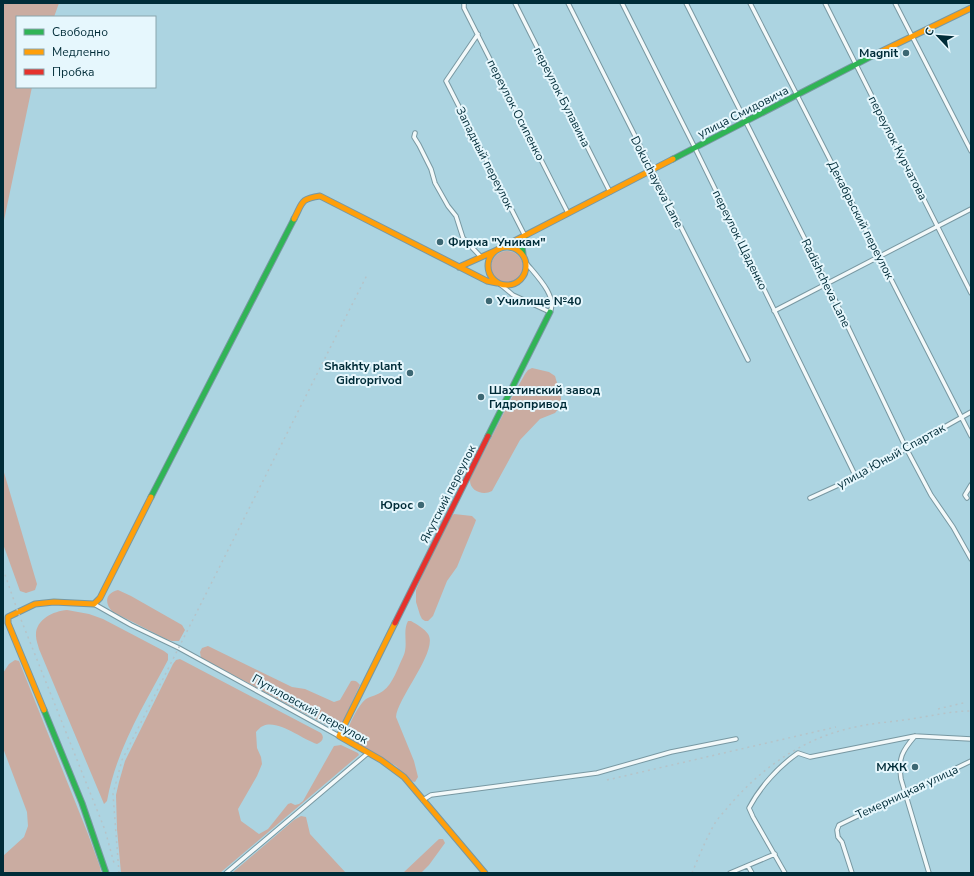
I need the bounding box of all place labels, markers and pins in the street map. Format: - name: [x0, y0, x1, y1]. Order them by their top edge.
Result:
- place label: Magnit: [859, 45, 898, 61]
- marker: Magnit: [901, 48, 911, 58]
- place label: Фирма "Уникам": [448, 234, 546, 250]
- marker: Фирма "Уникам": [435, 237, 445, 247]
- place label: Училище №40: [496, 293, 581, 309]
- marker: Училище №40: [484, 296, 494, 306]
- place label: Shakhty plant Gidroprivod: [324, 358, 402, 388]
- marker: Shakhty plant Gidroprivod: [405, 368, 415, 378]
- place label: Шахтинский завод Гидропривод: [489, 382, 601, 412]
- marker: Шахтинский завод Гидропривод: [476, 392, 486, 402]
- place label: Юрос: [380, 497, 413, 513]
- marker: Юрос: [416, 500, 426, 510]
- place label: МЖК: [876, 759, 908, 775]
- marker: МЖК: [910, 762, 920, 772]

